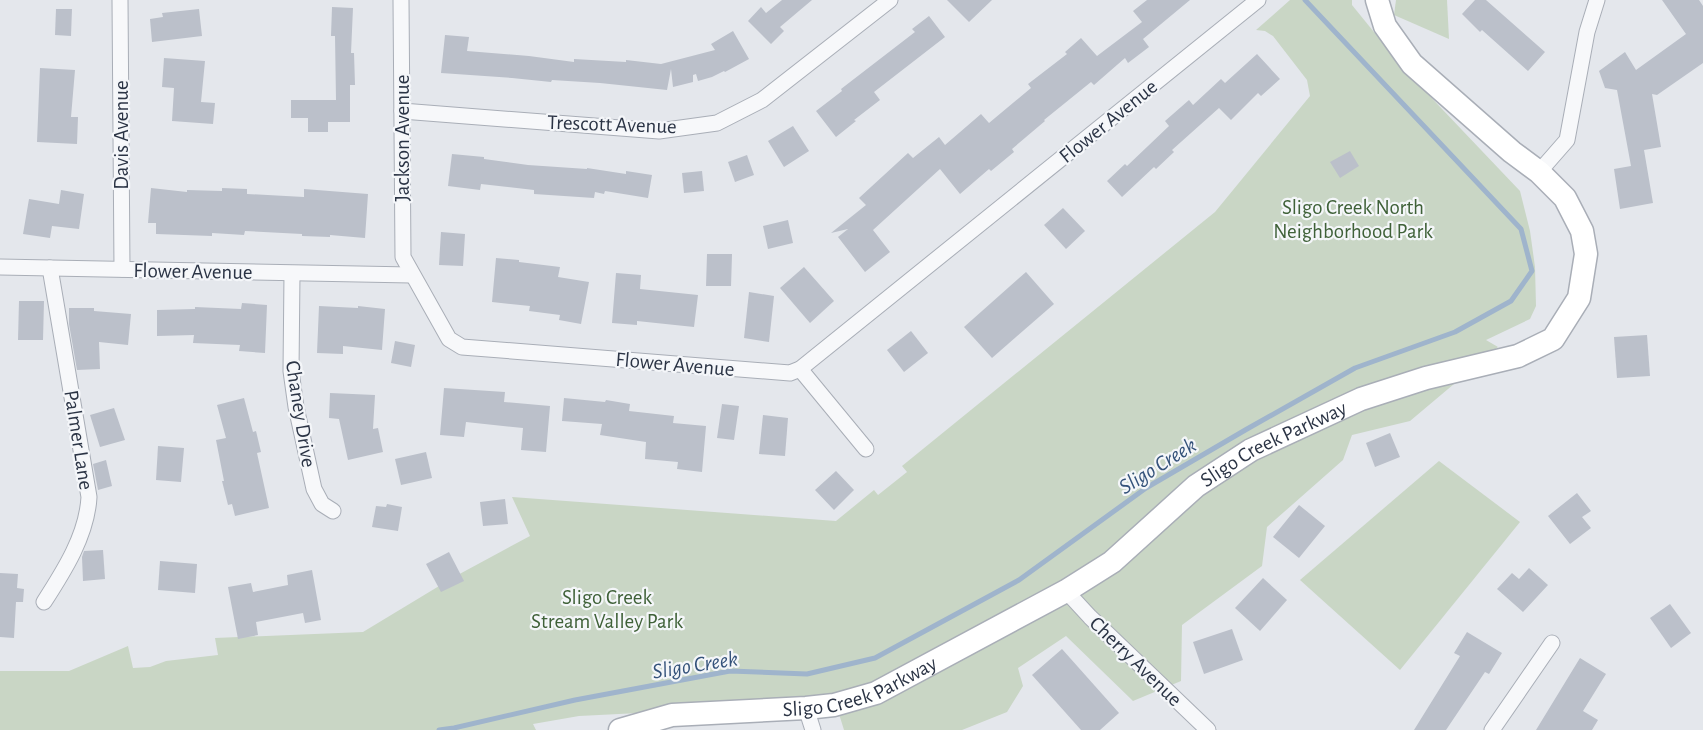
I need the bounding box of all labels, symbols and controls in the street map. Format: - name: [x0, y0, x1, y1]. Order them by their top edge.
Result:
- street label: Jackson Avenue: [392, 75, 413, 201]
- street label: Flower Avenue: [1055, 76, 1161, 167]
- street label: Davis Avenue: [111, 80, 132, 190]
- street label: Trescott Avenue: [547, 112, 677, 137]
- park label: Sligo Creek North Neighborhood Park: [1273, 197, 1433, 242]
- street label: Flower Avenue: [133, 260, 253, 283]
- street label: Flower Avenue: [615, 349, 735, 380]
- street label: Chaney Drive: [282, 359, 319, 469]
- street label: Palmer Lane: [60, 389, 97, 491]
- street label: Sligo Creek Parkway: [1197, 397, 1350, 491]
- water label: Sligo Creek: [1115, 434, 1200, 498]
- park label: Sligo Creek Stream Valley Park: [531, 587, 683, 632]
- street label: Cherry Avenue: [1086, 612, 1186, 710]
- water label: Sligo Creek: [651, 647, 740, 683]
- street label: Sligo Creek Parkway: [782, 653, 940, 720]

